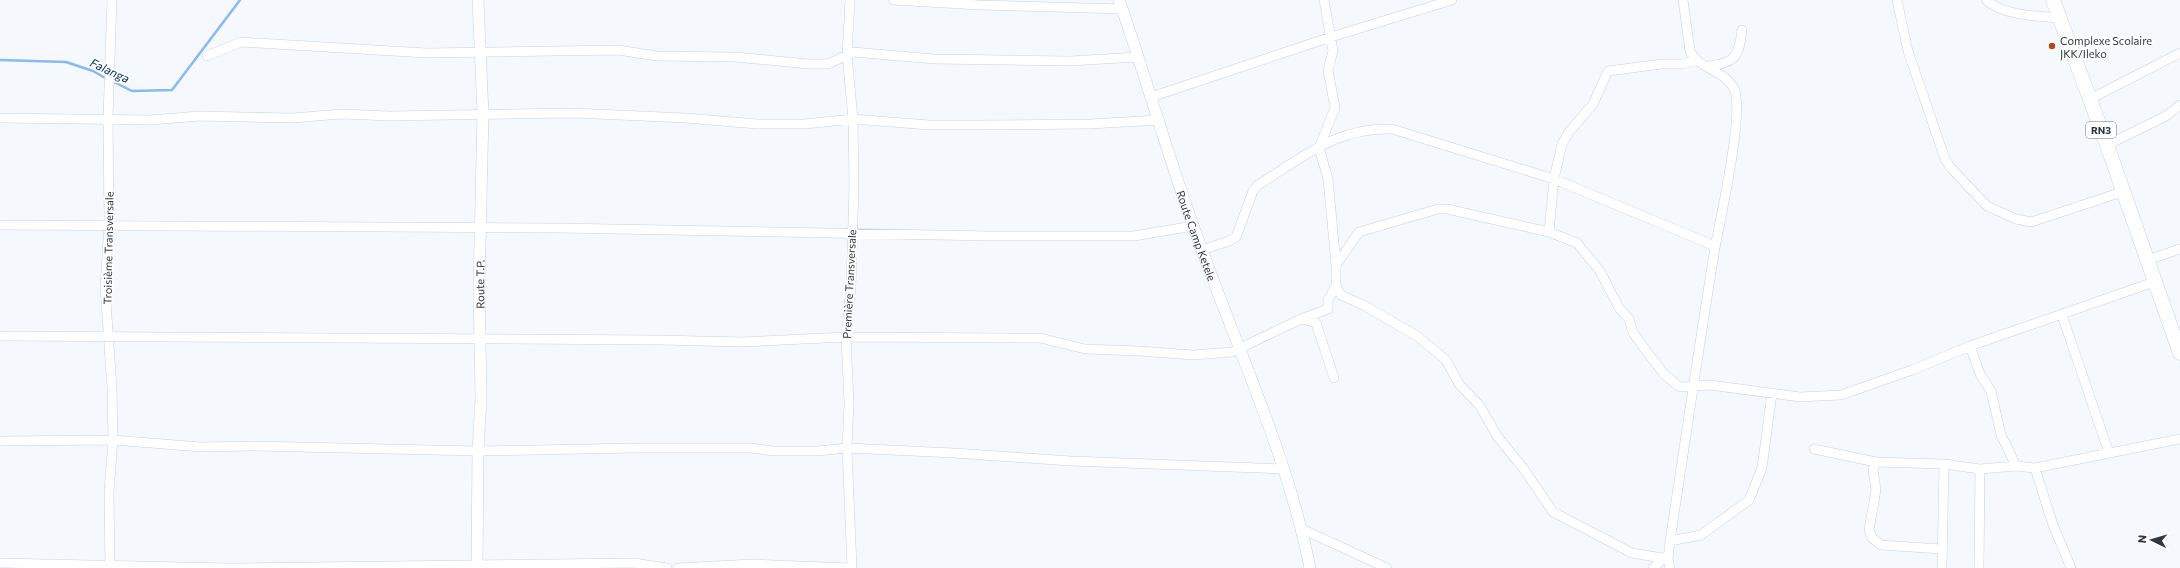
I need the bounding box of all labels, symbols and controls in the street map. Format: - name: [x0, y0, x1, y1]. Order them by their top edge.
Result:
- place label: Complexe Scolaire JKK/Ileko: [2060, 34, 2152, 61]
- marker: Complexe Scolaire JKK/Ileko: [2047, 41, 2057, 51]
- water label: Falanga: [88, 55, 132, 85]
- road number: RN3: [2086, 122, 2116, 138]
- street label: Route Camp Ketele: [1175, 188, 1219, 283]
- street label: Troisième Transversale: [101, 191, 115, 305]
- street label: Première Transversale: [840, 229, 858, 339]
- street label: Route T.P.: [472, 259, 486, 309]
- north arrow: [2132, 520, 2172, 560]
- text: N: [2135, 534, 2148, 544]

